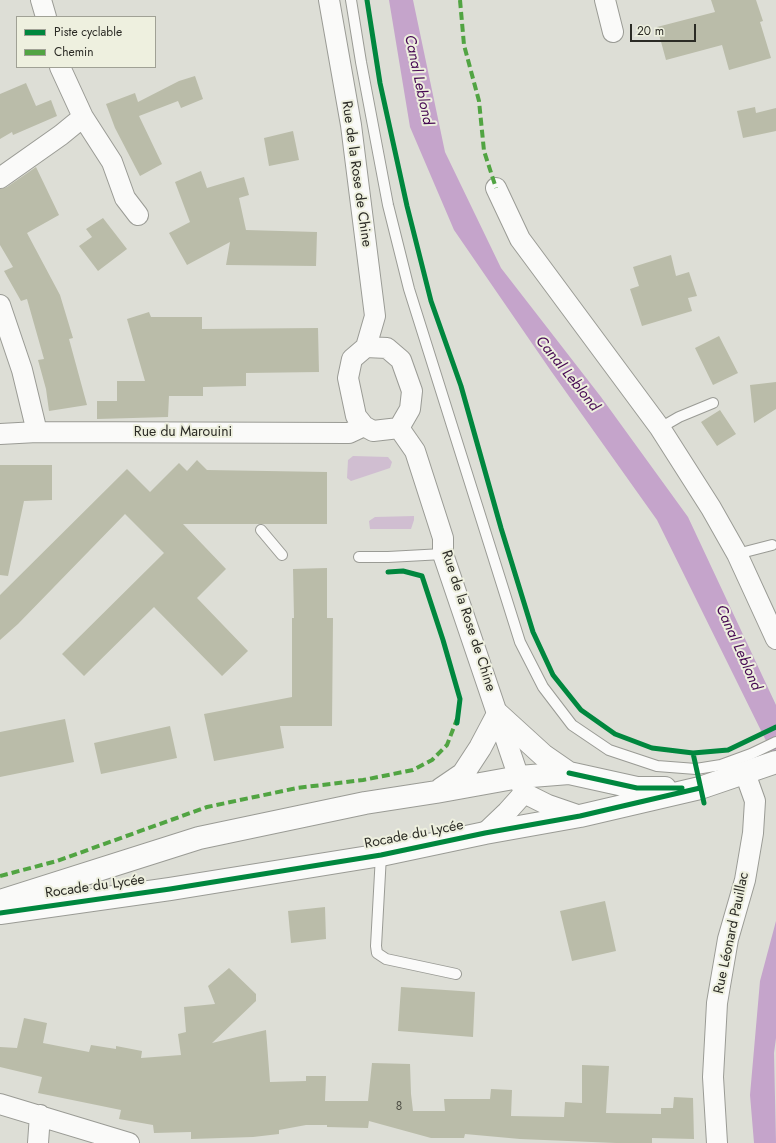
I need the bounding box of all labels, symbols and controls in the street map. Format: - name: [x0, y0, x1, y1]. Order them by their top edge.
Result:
- legend: [16, 16, 156, 68]
- scale bar: [632, 16, 698, 42]
- text: 20 m: [637, 22, 664, 40]
- text: Piste cyclable: [54, 23, 122, 41]
- water label: Canal Leblond: [400, 33, 436, 127]
- text: Chemin: [54, 43, 93, 61]
- street label: Rue de la Rose de Chine: [337, 100, 375, 248]
- water label: Canal Leblond: [531, 333, 603, 415]
- street label: Rue du Marouini: [134, 425, 232, 441]
- street label: Rue de la Rose de Chine: [437, 548, 499, 694]
- water label: Canal Leblond: [711, 602, 765, 694]
- street label: Rocade du Lycée: [363, 817, 465, 853]
- street label: Rue Léonard Pauillac: [711, 871, 753, 995]
- street label: Rocade du Lycée: [44, 872, 146, 902]
- house number: 8: [396, 1100, 402, 1114]

